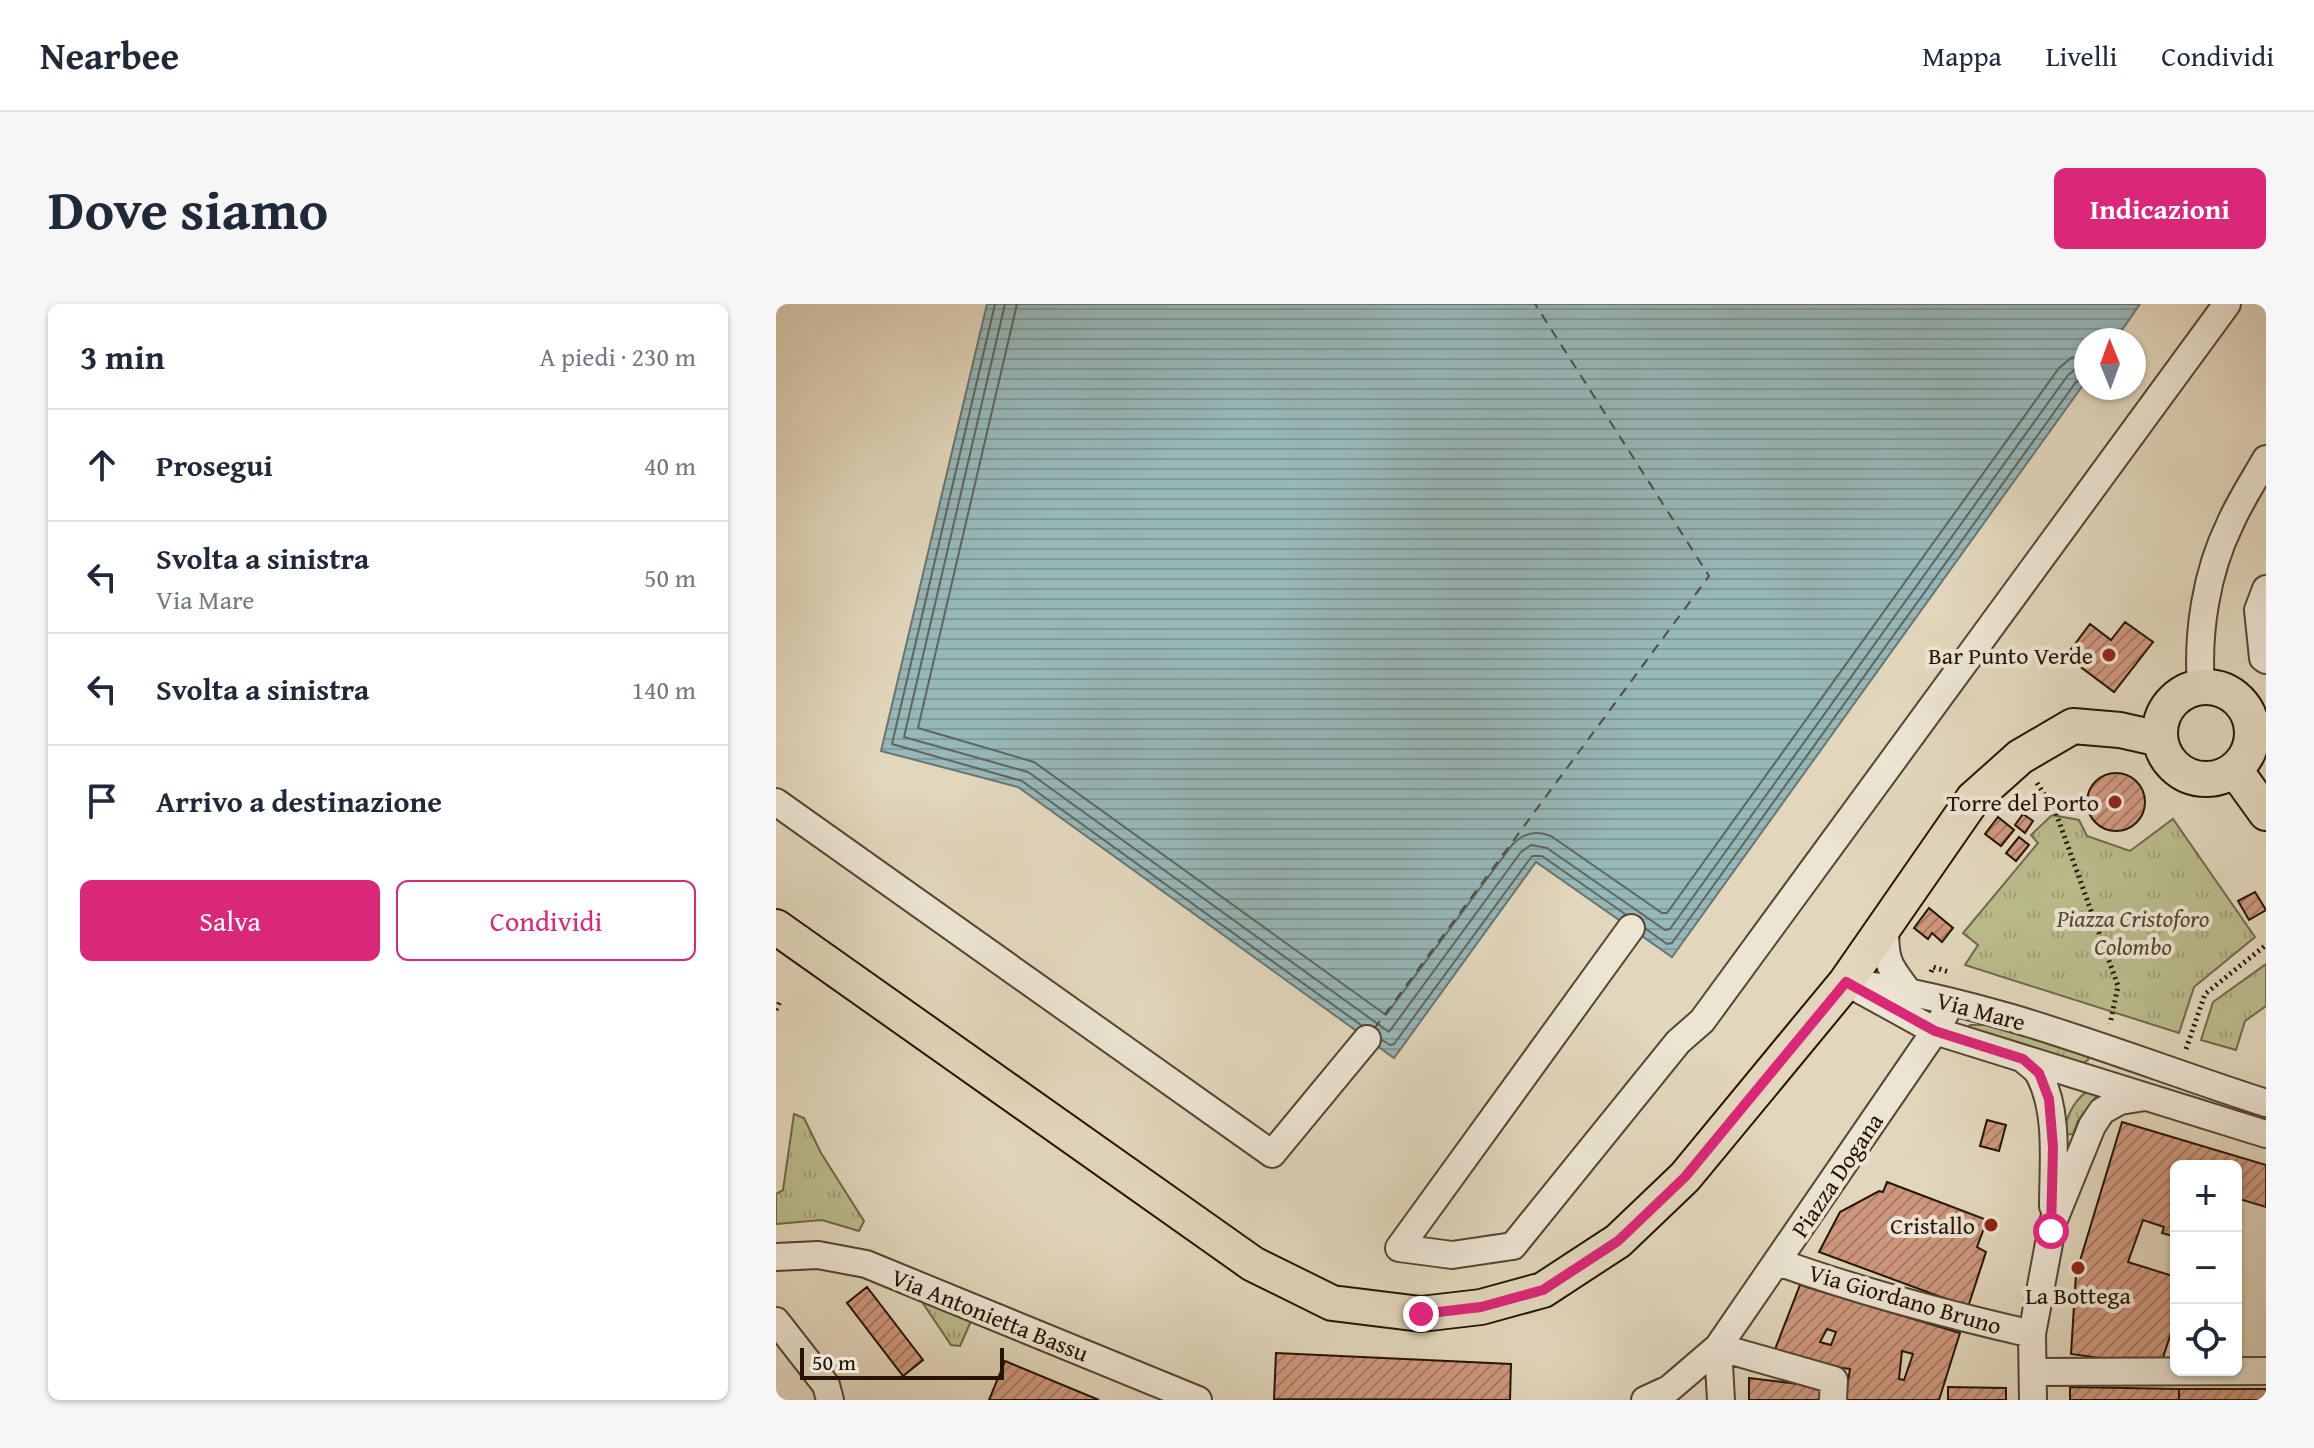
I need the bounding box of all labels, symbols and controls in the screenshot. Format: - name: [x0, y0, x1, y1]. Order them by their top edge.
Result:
- text: Nearbee: [40, 27, 179, 83]
- text: Mappa: [1922, 35, 2002, 76]
- text: Livelli: [2046, 35, 2117, 76]
- text: Condividi: [2161, 35, 2274, 76]
- text: Dove siamo: [48, 167, 328, 250]
- button: Indicazioni: [2054, 168, 2266, 249]
- north arrow: [2074, 328, 2146, 400]
- text: 3 min: [80, 332, 165, 381]
- text: A piedi · 230 m: [540, 337, 696, 376]
- icon: ahead: [80, 443, 124, 487]
- text: Prosegui: [156, 443, 273, 487]
- text: 40 m: [644, 446, 696, 485]
- text: Svolta a sinistra: [156, 536, 369, 580]
- icon: left: [80, 555, 124, 599]
- text: 50 m: [644, 558, 696, 597]
- text: Via Mare: [156, 580, 254, 619]
- place label: Bar Punto Verde: [1928, 638, 2093, 673]
- marker: Bar Punto Verde: [2100, 646, 2118, 664]
- icon: left: [80, 667, 124, 711]
- text: Svolta a sinistra: [156, 667, 369, 711]
- text: 140 m: [631, 670, 696, 709]
- icon: arrive: [80, 779, 124, 823]
- text: Arrivo a destinazione: [156, 779, 442, 823]
- place label: Torre del Porto: [1946, 785, 2099, 820]
- marker: Torre del Porto: [2106, 793, 2124, 811]
- button: Salva: [80, 880, 380, 961]
- button: Condividi: [396, 880, 696, 961]
- park label: Piazza Cristoforo Colombo: [2056, 901, 2209, 964]
- street label: Via Mare: [1933, 982, 2029, 1040]
- street label: Piazza Dogana: [1782, 1105, 1892, 1244]
- map controls: [2170, 1160, 2242, 1376]
- button: +: [2170, 1160, 2242, 1232]
- place label: Cristallo: [1890, 1208, 1975, 1243]
- route start: [2033, 1213, 2069, 1249]
- marker: Cristallo: [1982, 1216, 2000, 1234]
- button: −: [2170, 1232, 2242, 1304]
- street label: Via Giordano Bruno: [1804, 1255, 2006, 1343]
- street label: Via Antonietta Bassu: [886, 1259, 1094, 1371]
- marker: La Bottega: [2069, 1259, 2087, 1277]
- place label: La Bottega: [2025, 1278, 2131, 1313]
- route end: [1403, 1296, 1439, 1332]
- button: locate: [2170, 1304, 2242, 1376]
- scale bar: [800, 1344, 1004, 1380]
- text: 50 m: [812, 1346, 856, 1378]

